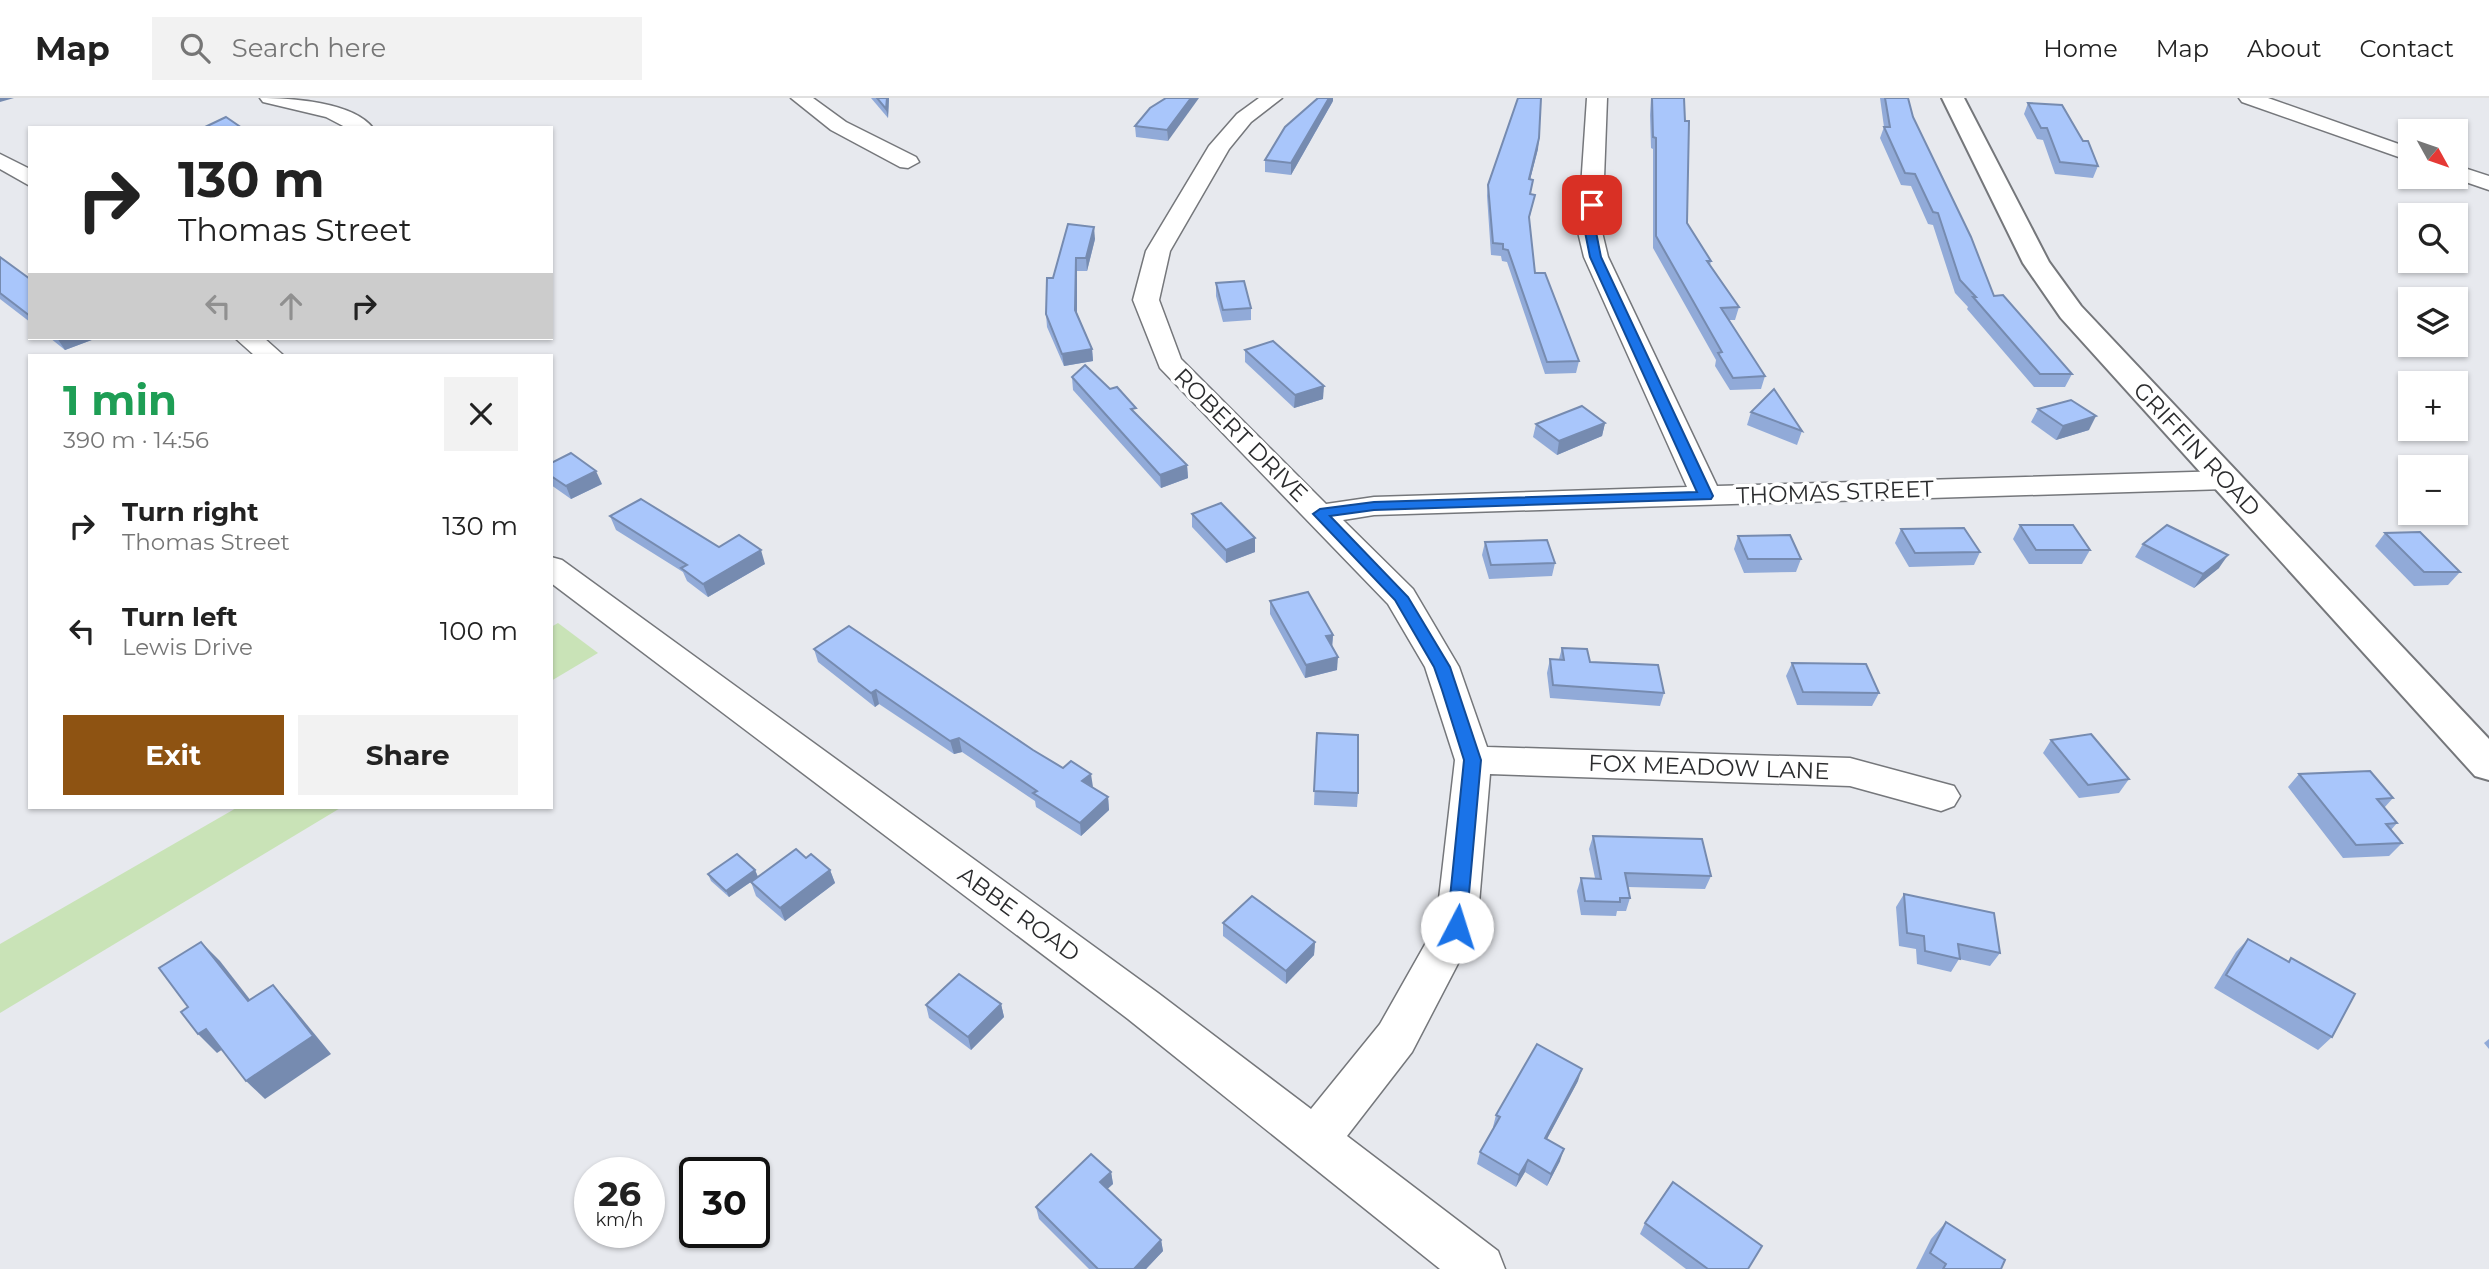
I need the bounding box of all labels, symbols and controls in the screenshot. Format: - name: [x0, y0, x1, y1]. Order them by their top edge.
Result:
- search box: [152, 17, 642, 80]
- text: Map: [35, 28, 110, 68]
- icon: search: [176, 29, 214, 67]
- text: Search here: [232, 32, 386, 64]
- text: Home: [2043, 34, 2118, 63]
- text: Map: [2156, 34, 2209, 63]
- text: About: [2247, 34, 2321, 63]
- text: Contact: [2359, 34, 2454, 63]
- north arrow: [2398, 119, 2468, 189]
- map controls: [2398, 119, 2468, 525]
- text: 130 m: [178, 150, 325, 209]
- icon: right: [63, 154, 154, 245]
- pin: [1562, 175, 1622, 235]
- icon: arrive: [1573, 186, 1611, 224]
- button: search: [2398, 203, 2468, 273]
- text: Thomas Street: [178, 210, 412, 249]
- icon: left: [199, 287, 237, 325]
- icon: ahead: [272, 287, 310, 325]
- icon: right: [345, 287, 383, 325]
- button: layers: [2398, 287, 2468, 357]
- street label: ROBERT DRIVE: [1168, 362, 1314, 508]
- button: +: [2398, 371, 2468, 441]
- text: 1 min: [63, 374, 177, 426]
- street label: GRIFFIN ROAD: [2128, 376, 2266, 522]
- button: close: [444, 377, 518, 451]
- text: 390 m · 14:56: [63, 426, 209, 454]
- button: −: [2398, 455, 2468, 525]
- street label: THOMAS STREET: [1736, 475, 1935, 509]
- text: Turn right: [122, 496, 258, 528]
- icon: right: [63, 507, 101, 545]
- text: 130 m: [442, 510, 518, 542]
- text: Thomas Street: [122, 528, 290, 556]
- text: Turn left: [122, 601, 238, 633]
- icon: left: [63, 612, 101, 650]
- text: 100 m: [440, 615, 518, 647]
- text: Lewis Drive: [122, 633, 253, 661]
- button: Exit: [63, 715, 284, 795]
- button: Share: [298, 715, 518, 795]
- street label: FOX MEADOW LANE: [1588, 749, 1830, 785]
- street label: ABBE ROAD: [953, 860, 1085, 968]
- position arrow: [1420, 890, 1494, 964]
- speed limit sign: 30: [679, 1157, 770, 1248]
- text: 26: [598, 1172, 641, 1215]
- text: km/h: [595, 1209, 644, 1231]

